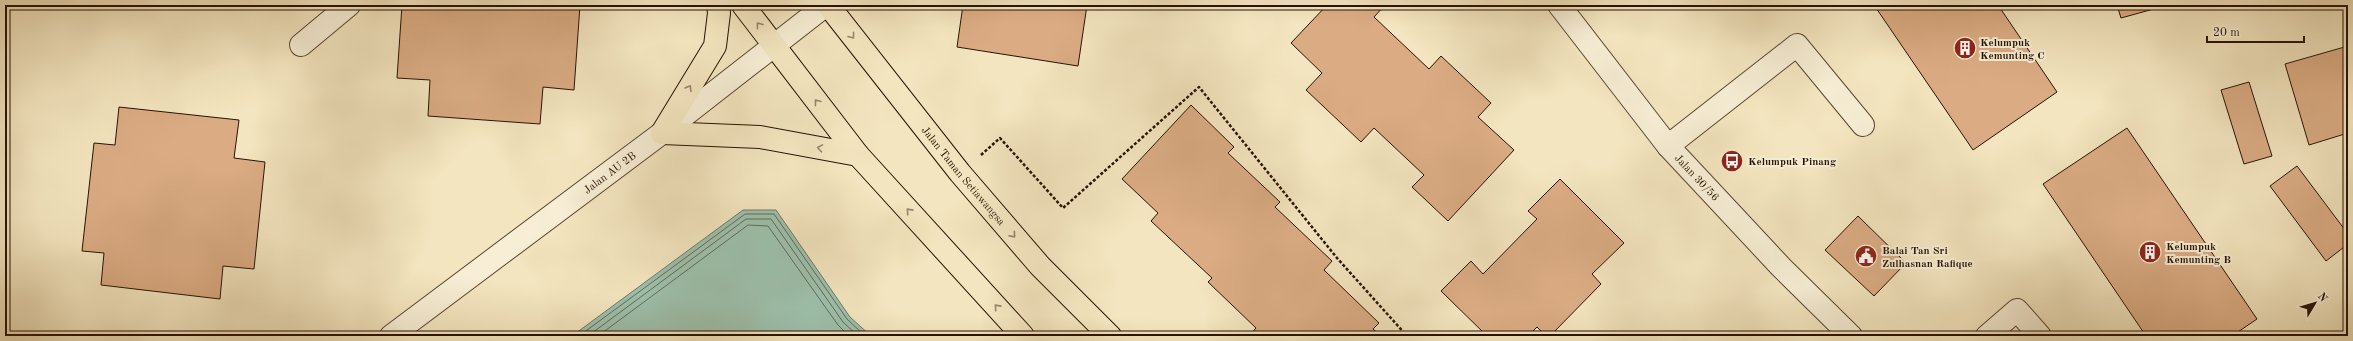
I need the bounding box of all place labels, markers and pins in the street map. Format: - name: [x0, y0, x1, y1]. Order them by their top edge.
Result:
- building icon: Kelumpuk Kemunting C: [1952, 35, 1978, 61]
- place label: Kelumpuk Kemunting C: [1980, 38, 2044, 62]
- bus stop icon: Kelumpuk Pinang: [1719, 148, 1745, 174]
- place label: Kelumpuk Pinang: [1748, 157, 1836, 168]
- building icon: Kelumpuk Kemunting B: [2137, 239, 2163, 265]
- place label: Kelumpuk Kemunting B: [2166, 242, 2231, 266]
- public building icon: Balai Tan Sri Zulhasnan Rafique: [1853, 243, 1879, 269]
- place label: Balai Tan Sri Zulhasnan Rafique: [1882, 246, 1973, 270]

